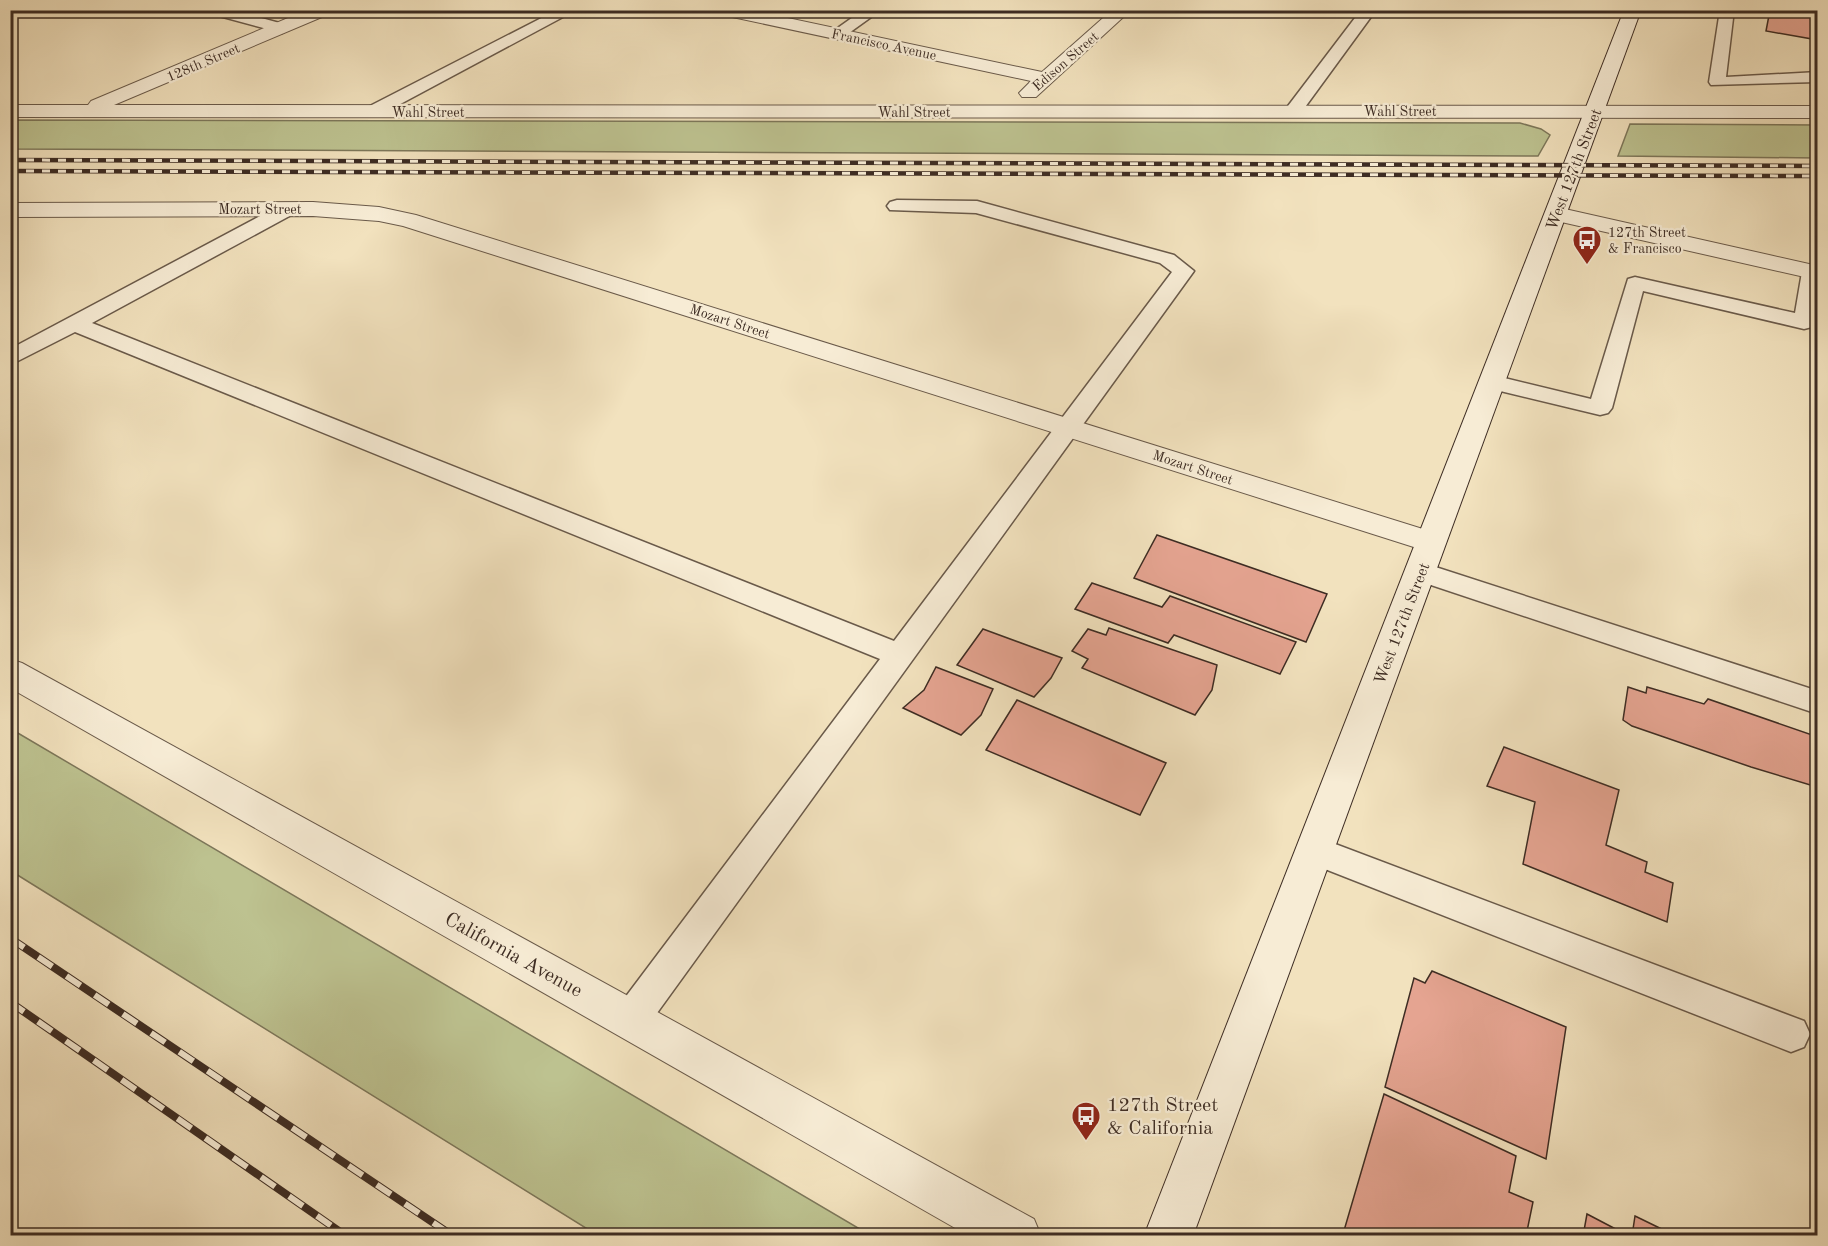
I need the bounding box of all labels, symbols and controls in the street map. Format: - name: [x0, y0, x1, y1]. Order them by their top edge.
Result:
- street label: Francisco Avenue: [830, 27, 938, 63]
- street label: Edison Street: [1030, 29, 1101, 94]
- street label: 128th Street: [165, 41, 242, 85]
- street label: Wahl Street: [1363, 105, 1437, 119]
- street label: Wahl Street: [391, 106, 465, 120]
- street label: Wahl Street: [877, 106, 951, 120]
- street label: West 127th Street: [1544, 106, 1606, 233]
- street label: Mozart Street: [218, 203, 302, 217]
- bus stop icon: 127th Street & Francisco: [1571, 224, 1603, 266]
- place label: 127th Street & Francisco: [1608, 226, 1686, 256]
- street label: Mozart Street: [688, 302, 772, 342]
- street label: Mozart Street: [1151, 448, 1235, 488]
- street label: West 127th Street: [1372, 560, 1434, 687]
- street label: California Avenue: [441, 910, 585, 1002]
- place label: 127th Street & California: [1107, 1096, 1218, 1139]
- bus stop icon: 127th Street & California: [1070, 1100, 1102, 1142]

